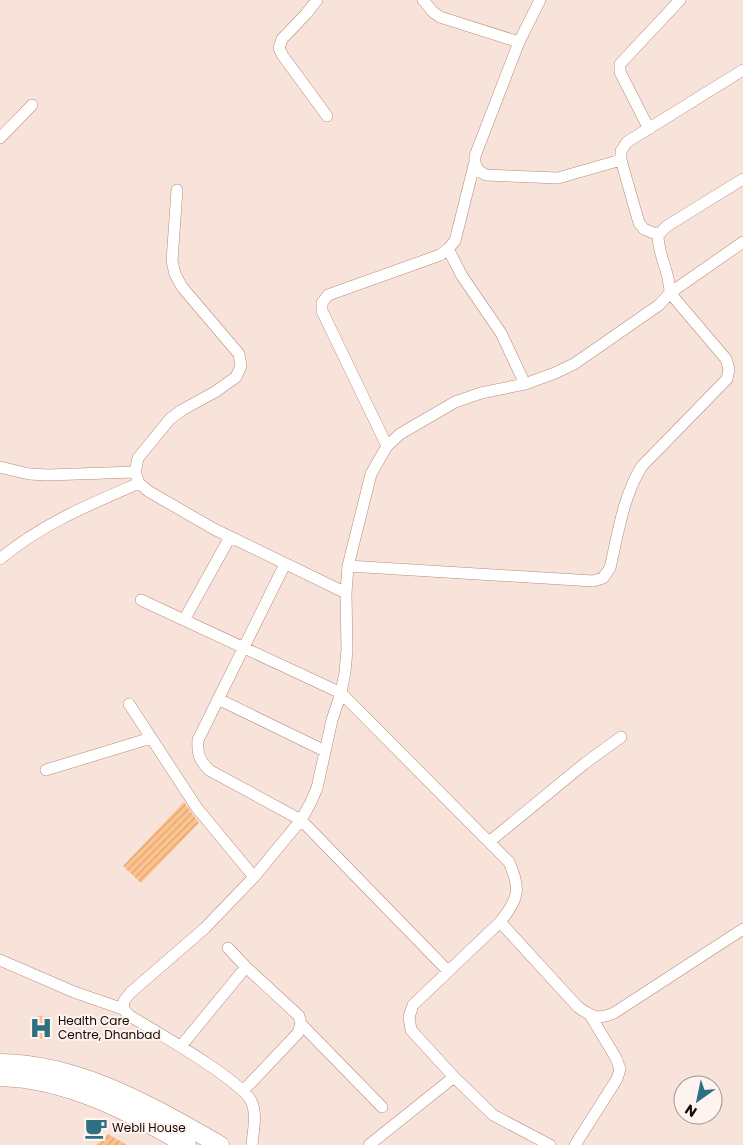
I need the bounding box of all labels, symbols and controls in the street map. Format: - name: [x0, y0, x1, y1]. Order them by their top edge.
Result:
- place label: Health Care Centre, Dhanbad: [58, 1012, 161, 1043]
- hospital icon: Health Care Centre, Dhanbad: [28, 1015, 54, 1041]
- north arrow: [673, 1075, 723, 1125]
- text: N: [681, 1100, 701, 1122]
- cafe icon: Webli House: [83, 1115, 109, 1141]
- place label: Webli House: [112, 1119, 186, 1136]

